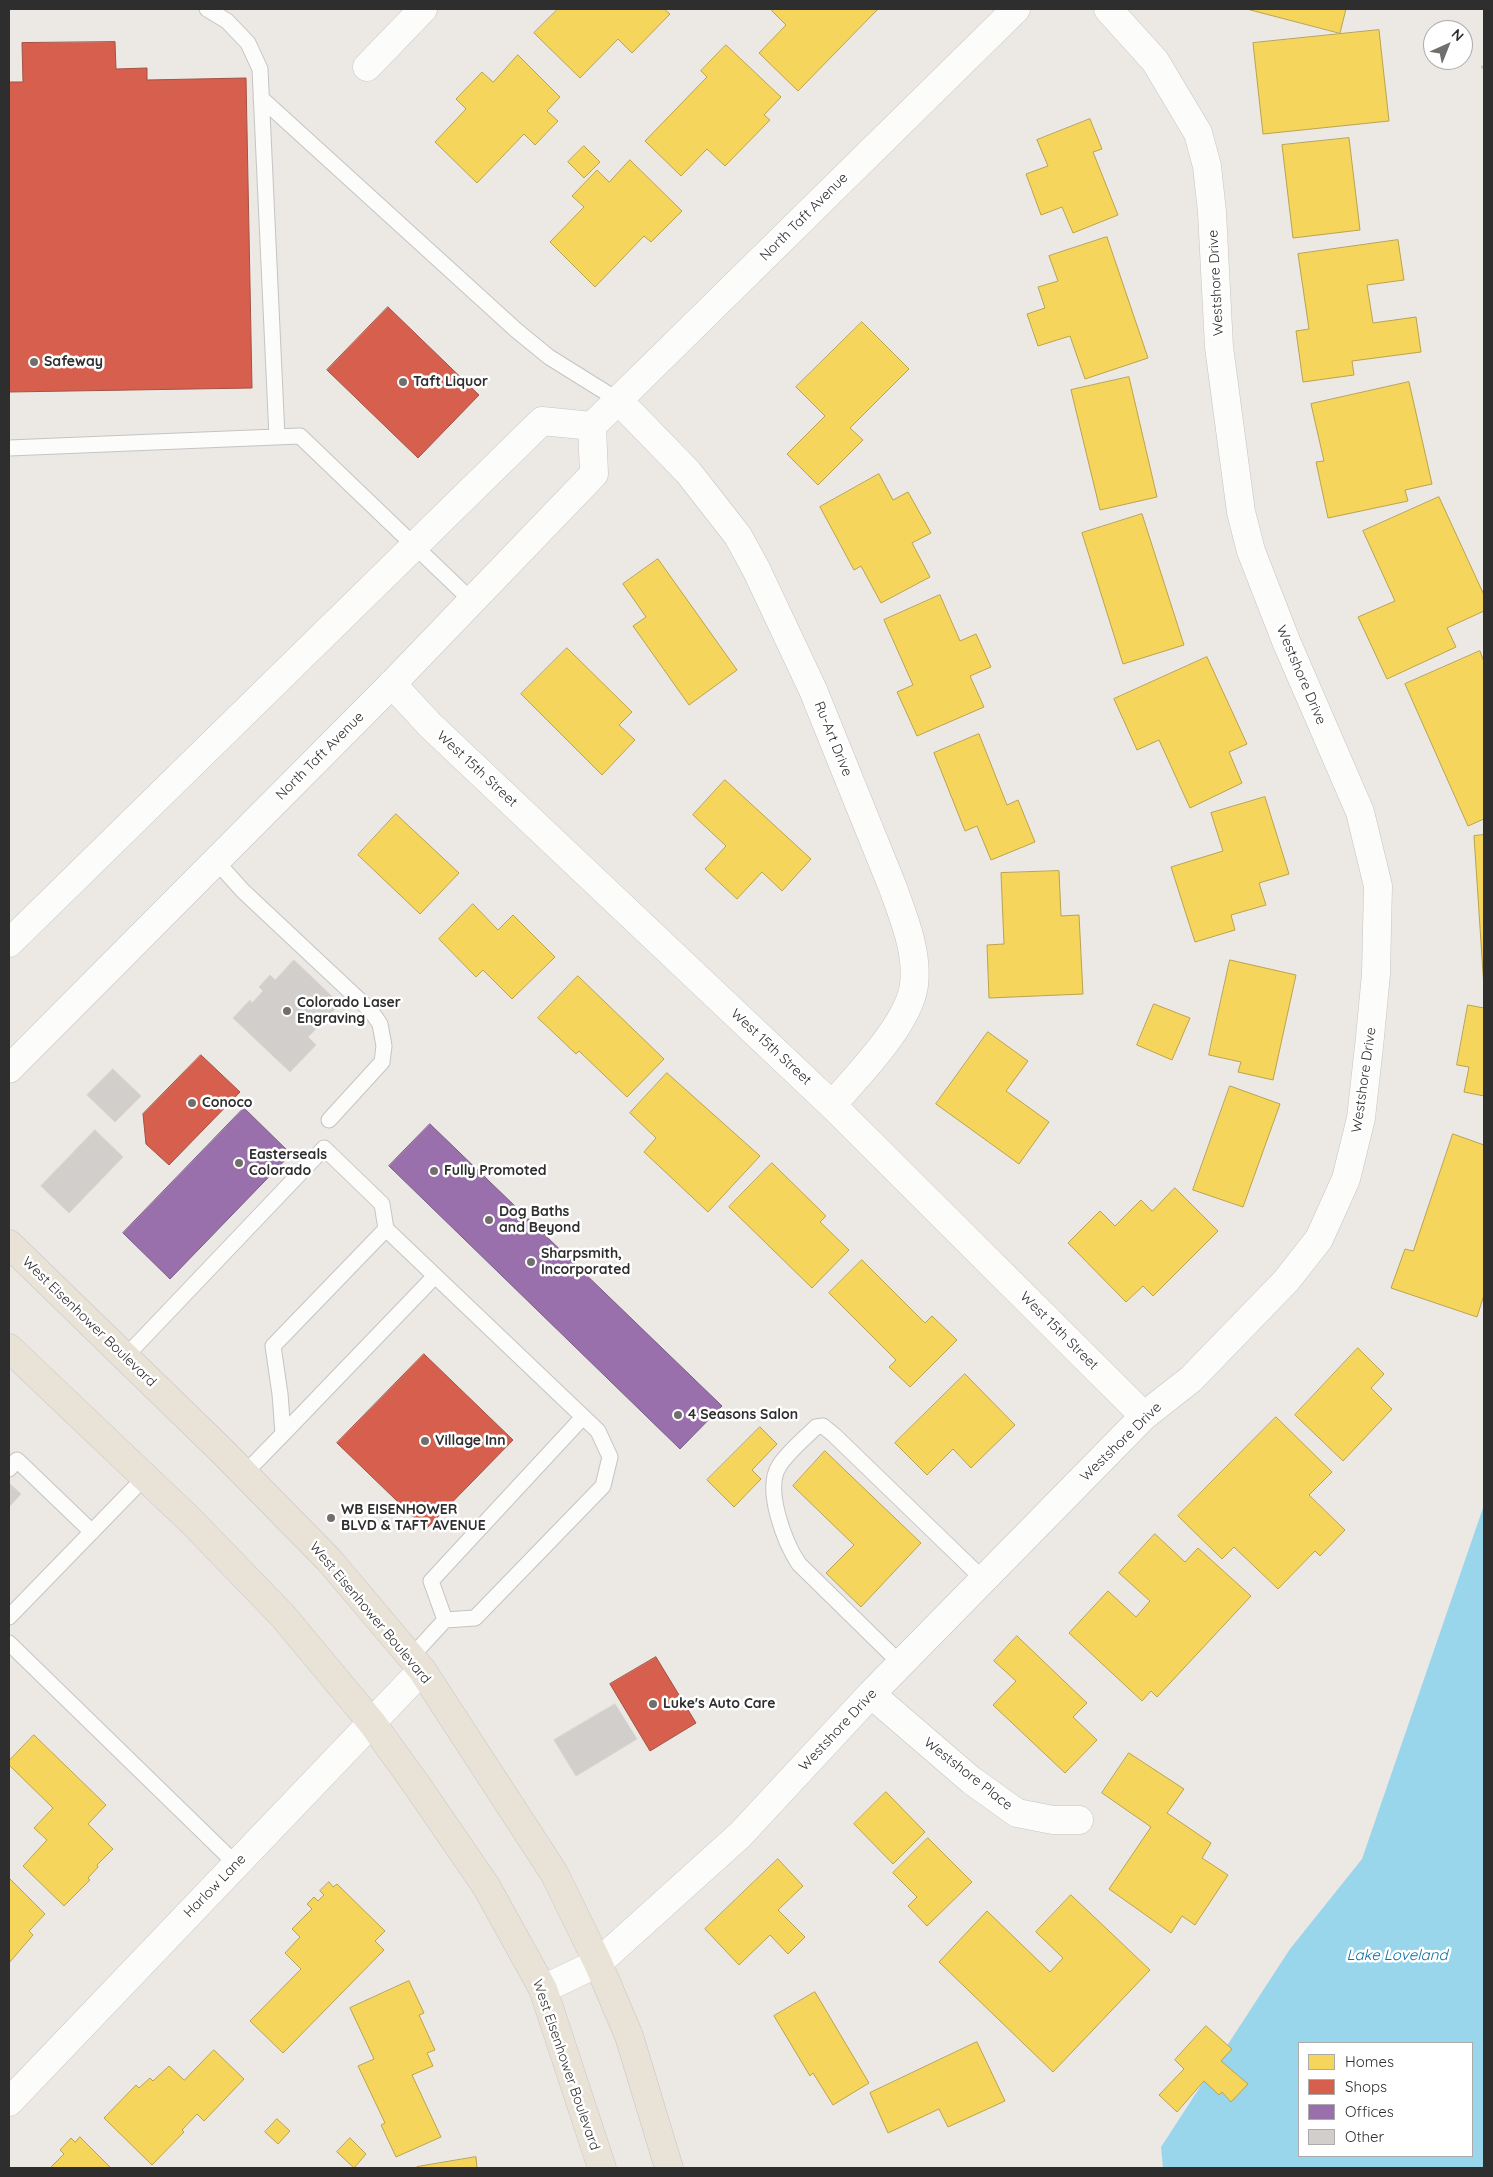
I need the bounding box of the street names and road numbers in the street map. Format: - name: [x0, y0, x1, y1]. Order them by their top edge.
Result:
- street label: North Taft Avenue: [756, 169, 852, 265]
- street label: Westshore Drive: [1205, 229, 1227, 337]
- street label: Westshore Drive: [1273, 623, 1329, 727]
- street label: Ru-Art Drive: [810, 699, 856, 779]
- street label: North Taft Avenue: [272, 708, 368, 804]
- street label: West 15th Street: [433, 727, 521, 811]
- street label: West 15th Street: [727, 1005, 815, 1089]
- street label: Westshore Drive: [1348, 1026, 1380, 1134]
- street label: West Eisenhower Boulevard: [18, 1254, 160, 1390]
- street label: West 15th Street: [1016, 1288, 1102, 1374]
- street label: Westshore Drive: [1077, 1399, 1165, 1485]
- street label: West Eisenhower Boulevard: [306, 1539, 434, 1687]
- street label: Westshore Drive: [796, 1685, 880, 1775]
- street label: Westshore Place: [920, 1734, 1016, 1814]
- street label: Harlow Lane: [181, 1851, 249, 1921]
- street label: West Eisenhower Boulevard: [529, 1977, 603, 2153]

